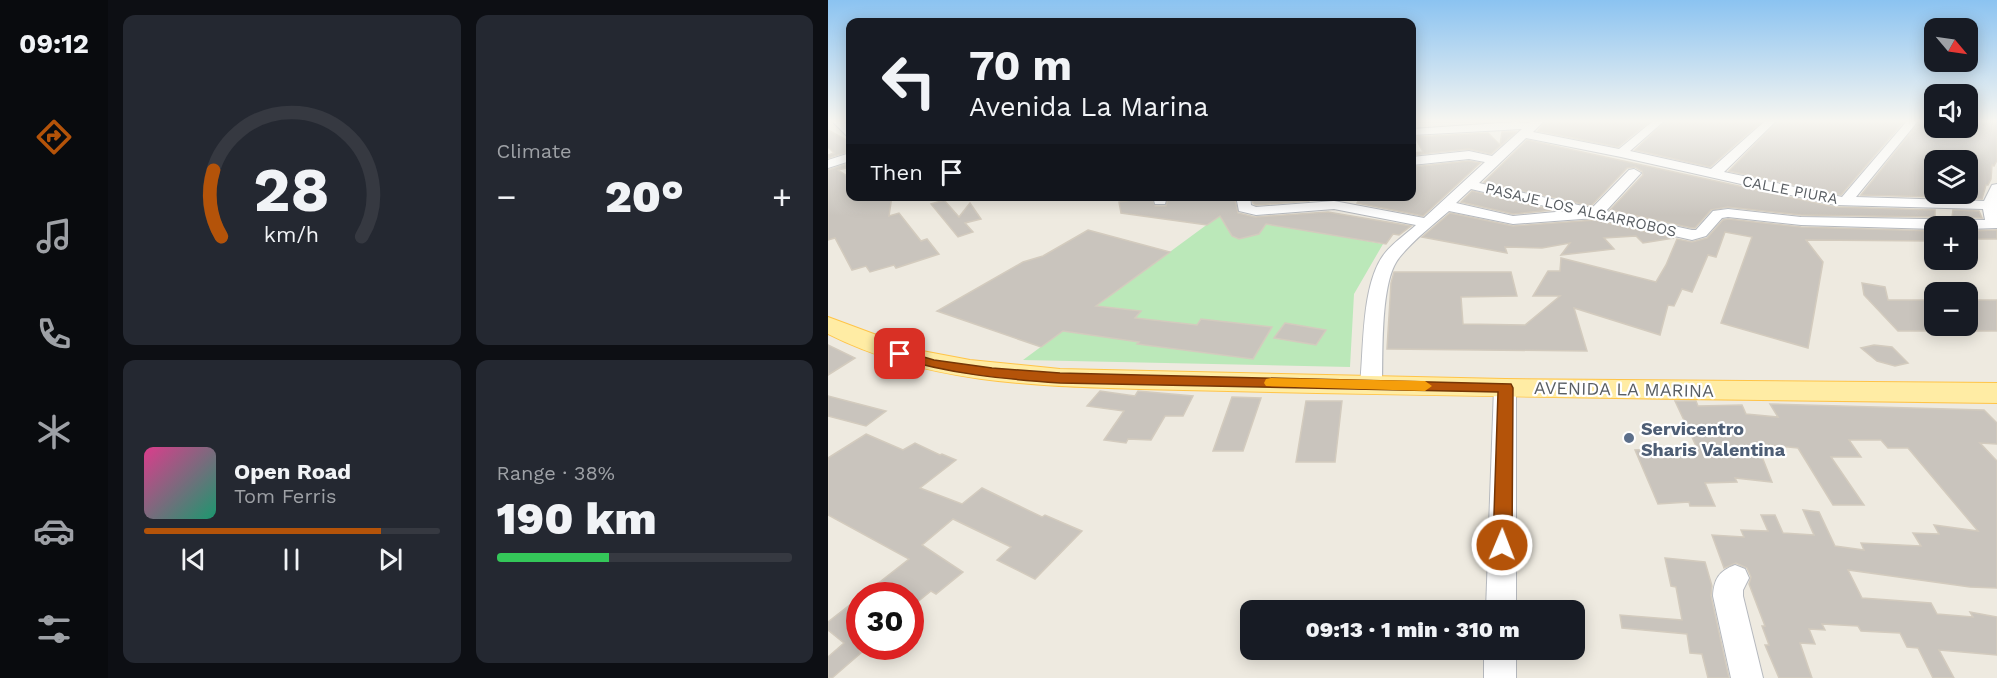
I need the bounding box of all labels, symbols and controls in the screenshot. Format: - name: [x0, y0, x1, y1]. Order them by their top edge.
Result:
- north arrow: [1924, 18, 1978, 72]
- map controls: [1924, 18, 1978, 336]
- text: 09:12: [19, 28, 89, 60]
- text: 70 m: [969, 41, 1072, 90]
- icon: left: [870, 42, 948, 120]
- button: sound: [1924, 84, 1978, 138]
- text: Avenida La Marina: [969, 91, 1209, 123]
- icon: directions: [33, 116, 75, 158]
- text: Climate: [497, 139, 572, 163]
- button: layers: [1924, 150, 1978, 204]
- text: 28: [254, 153, 330, 226]
- icon: arrive: [935, 156, 968, 189]
- text: Then: [870, 160, 923, 185]
- text: 20°: [605, 170, 684, 223]
- street label: CALLE PIURA: [1741, 172, 1839, 208]
- text: −: [497, 177, 516, 216]
- text: +: [772, 177, 792, 216]
- street label: PASAJE LOS ALGARROBOS: [1484, 179, 1678, 241]
- icon: music: [33, 215, 75, 257]
- button: +: [1924, 216, 1978, 270]
- text: km/h: [264, 222, 319, 247]
- button: −: [1924, 282, 1978, 336]
- icon: phone: [33, 313, 75, 355]
- pin: [874, 328, 925, 379]
- icon: arrive: [883, 337, 916, 370]
- street label: AVENIDA LA MARINA: [1534, 377, 1714, 401]
- icon: climate: [33, 411, 75, 453]
- place label: Servicentro Sharis Valentina: [1641, 418, 1786, 460]
- marker: Servicentro Sharis Valentina: [1622, 431, 1636, 445]
- text: Open Road: [234, 459, 351, 484]
- text: Range · 38%: [497, 461, 615, 485]
- text: Tom Ferris: [234, 484, 337, 508]
- text: 190 km: [497, 492, 657, 545]
- icon: car: [33, 510, 75, 552]
- position arrow: [1470, 513, 1534, 577]
- icon: previous: [177, 543, 210, 576]
- icon: pause: [275, 543, 308, 576]
- icon: next: [374, 543, 407, 576]
- speed limit sign: 30: [846, 582, 924, 660]
- icon: filters: [33, 608, 75, 650]
- text: 09:13 · 1 min · 310 m: [1305, 617, 1520, 642]

